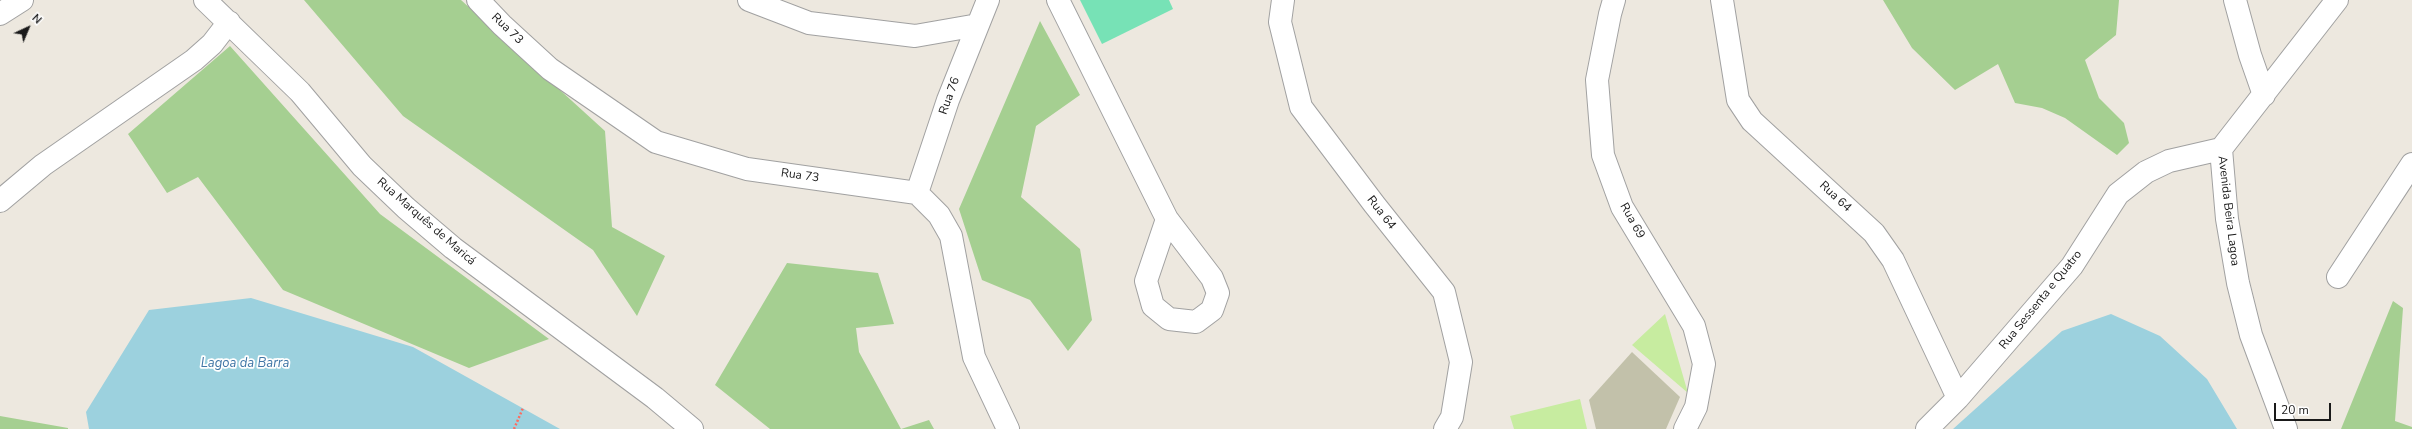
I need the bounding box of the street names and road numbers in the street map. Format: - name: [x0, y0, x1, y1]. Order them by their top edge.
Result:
- street label: Rua 73: [488, 10, 526, 48]
- street label: Rua 76: [937, 75, 963, 117]
- street label: Avenida Beira Lagoa: [2214, 155, 2242, 267]
- street label: Rua 73: [780, 166, 820, 186]
- street label: Rua Marquês de Maricá: [374, 175, 478, 269]
- street label: Rua 64: [1816, 179, 1854, 215]
- street label: Rua 64: [1363, 193, 1399, 233]
- street label: Rua 69: [1616, 201, 1648, 241]
- street label: Rua Sessenta e Quatro: [1997, 248, 2085, 352]

